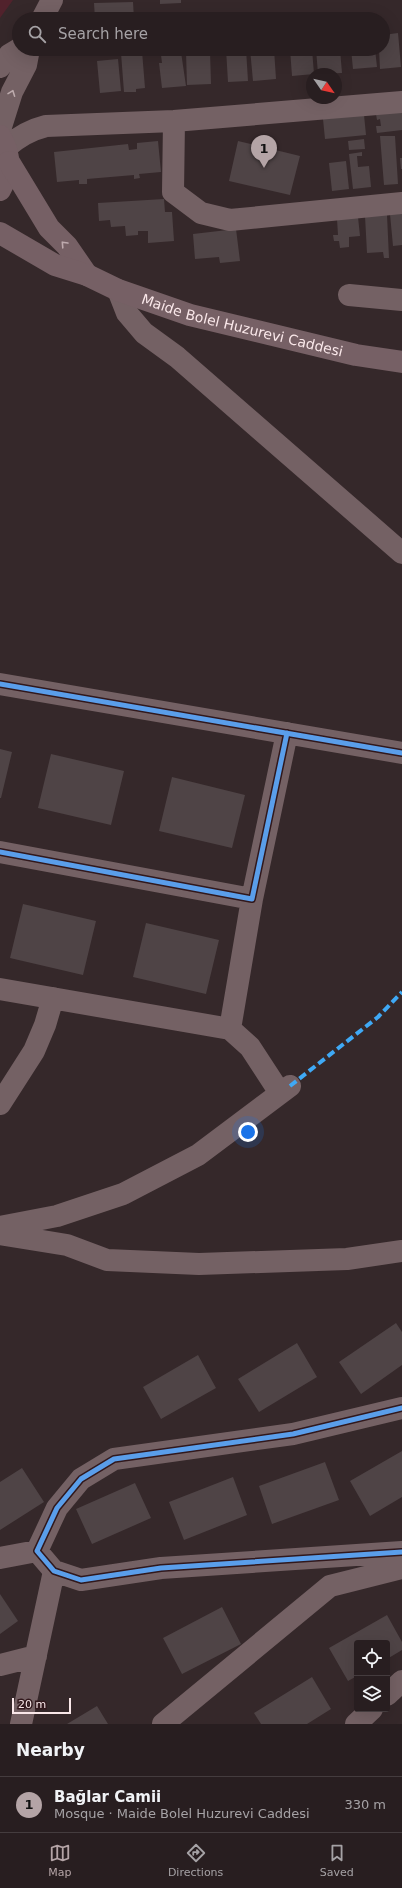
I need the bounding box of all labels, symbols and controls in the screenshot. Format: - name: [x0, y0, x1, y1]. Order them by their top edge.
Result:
- search box: [12, 12, 390, 56]
- icon: search: [26, 23, 48, 45]
- text: Search here: [58, 25, 148, 43]
- north arrow: [306, 68, 342, 104]
- one-way arrow: [8, 90, 16, 97]
- pin: 1: [251, 135, 277, 168]
- one-way arrow: [62, 241, 69, 248]
- street label: Maide Bolel Huzurevi Caddesi: [139, 291, 345, 360]
- your location: [238, 1122, 258, 1142]
- map controls: [354, 1640, 390, 1712]
- button: locate: [354, 1640, 390, 1676]
- button: layers: [354, 1676, 390, 1712]
- scale bar: [12, 1696, 71, 1715]
- text: 20 m: [18, 1698, 46, 1711]
- text: Nearby: [16, 1740, 85, 1760]
- text: Bağlar Camii: [54, 1788, 161, 1806]
- text: 1: [24, 1797, 34, 1812]
- text: 330 m: [344, 1797, 386, 1812]
- text: Mosque · Maide Bolel Huzurevi Caddesi: [54, 1806, 310, 1821]
- tab: Map: [48, 1842, 71, 1879]
- tab: Directions: [168, 1842, 223, 1879]
- tab: Saved: [320, 1842, 354, 1879]

